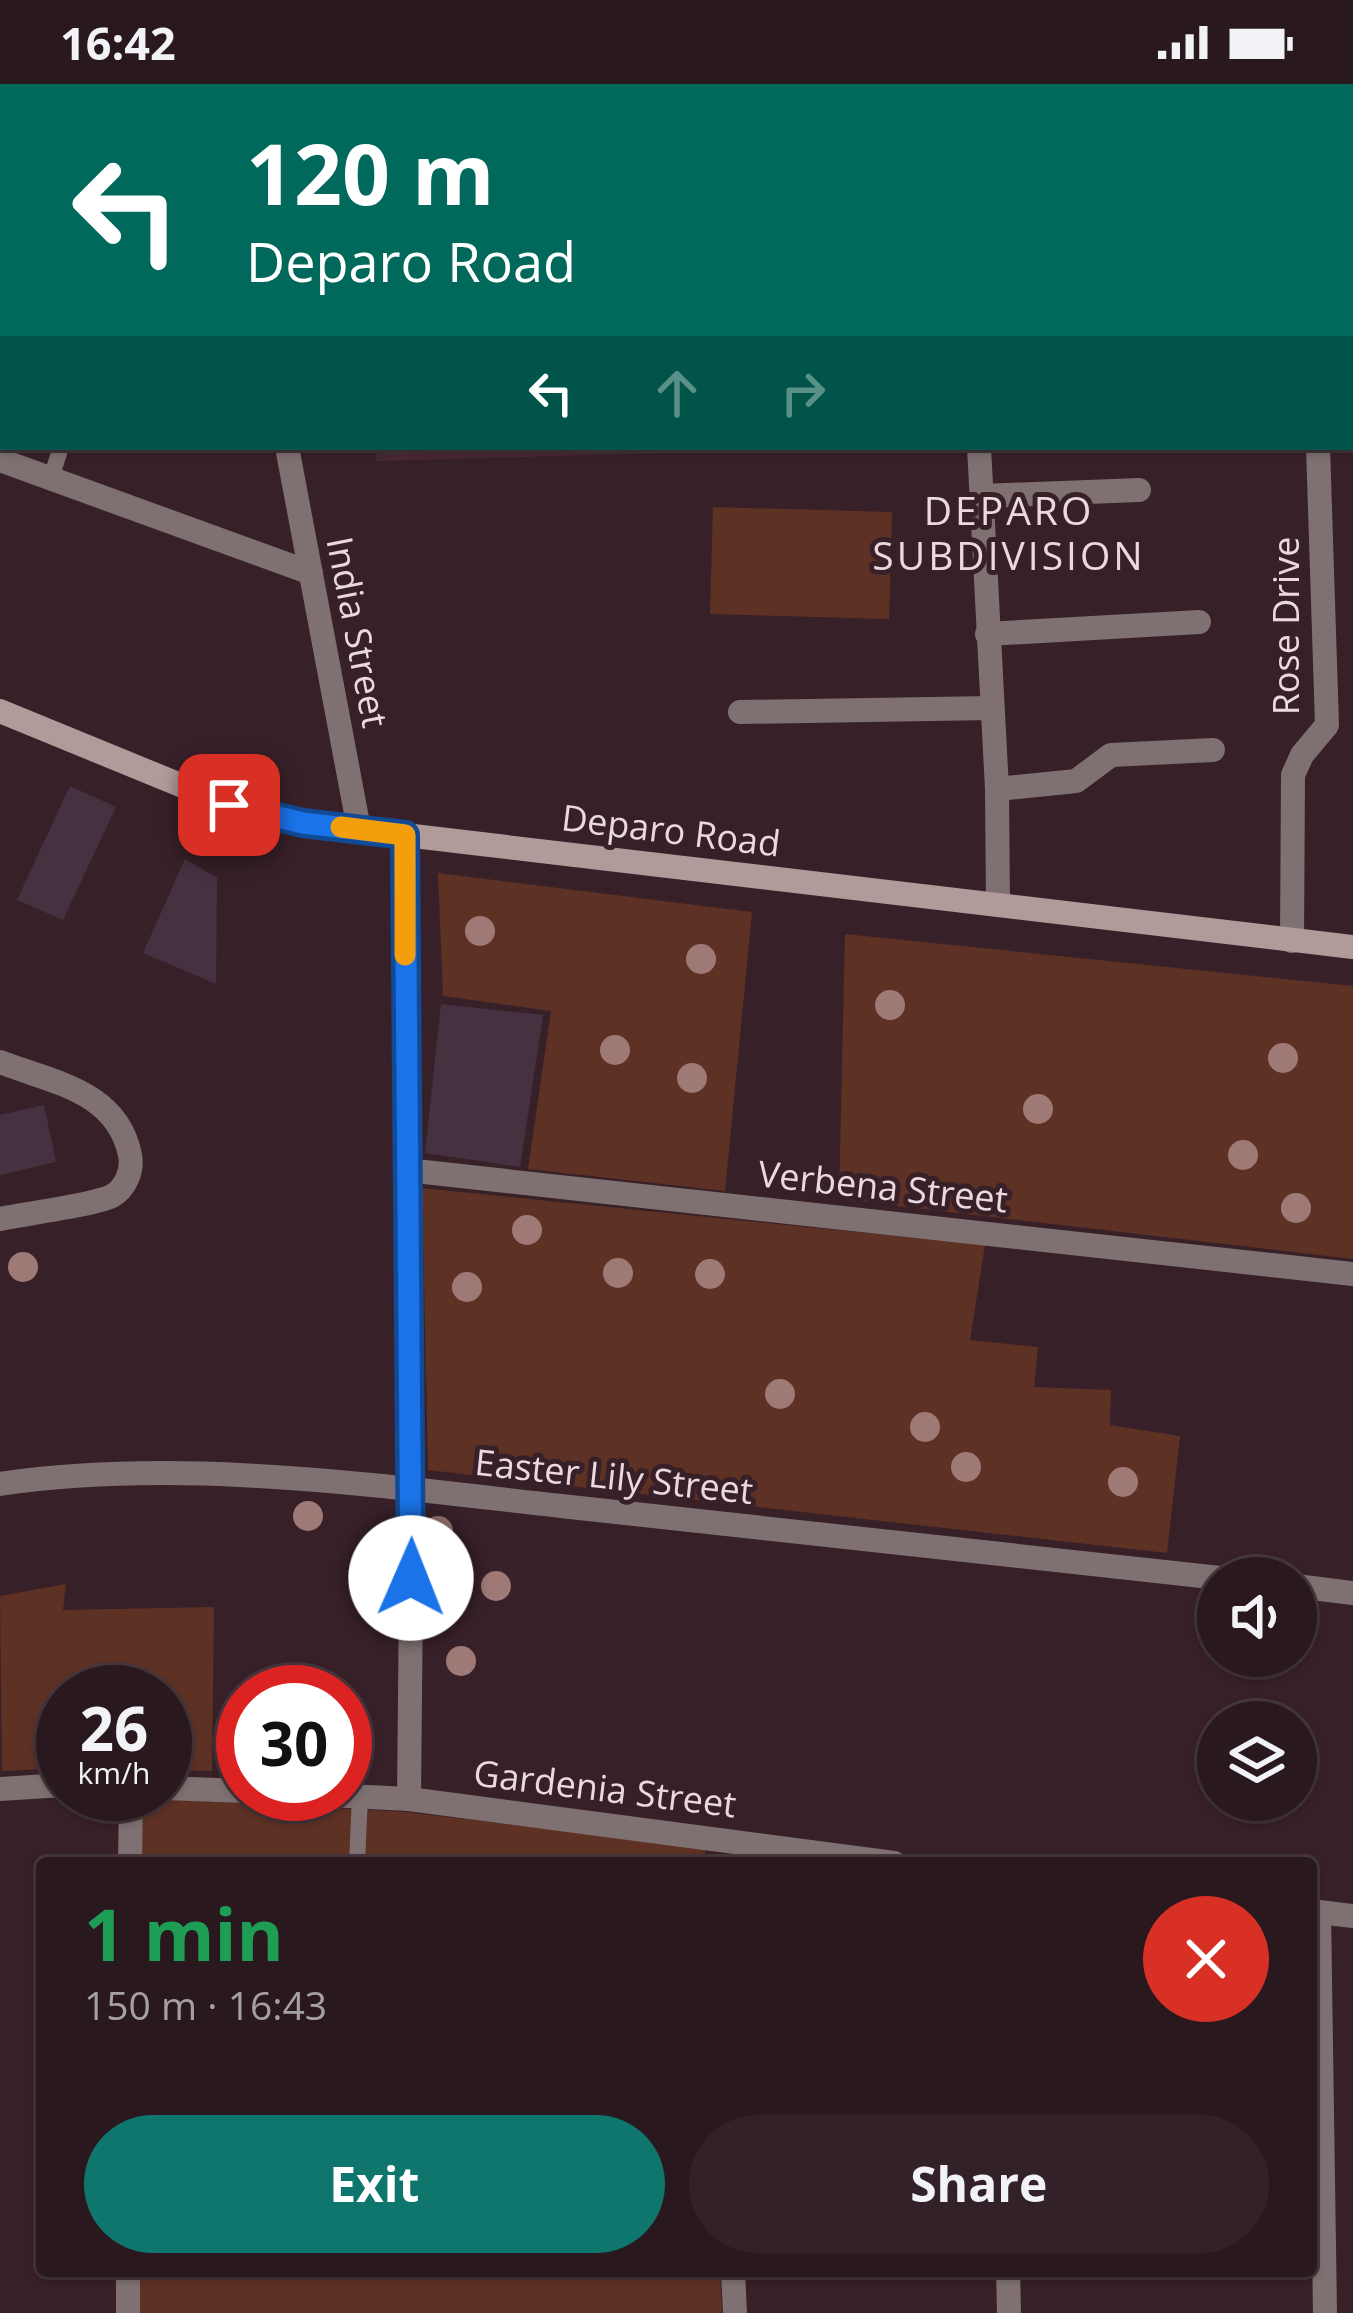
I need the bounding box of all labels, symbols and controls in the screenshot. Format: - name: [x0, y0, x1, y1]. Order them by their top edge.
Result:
- text: 16:42: [60, 12, 176, 73]
- text: 120 m: [246, 115, 494, 230]
- icon: left: [48, 132, 204, 288]
- text: Deparo Road: [246, 224, 576, 298]
- icon: left: [518, 360, 584, 426]
- icon: ahead: [644, 360, 710, 426]
- icon: right: [770, 360, 836, 426]
- district label: DEPARO SUBDIVISION: [872, 483, 1146, 581]
- street label: India Street: [316, 533, 400, 731]
- street label: Rose Drive: [1261, 537, 1310, 715]
- pin: [178, 754, 280, 856]
- icon: arrive: [196, 772, 262, 838]
- street label: Deparo Road: [559, 792, 783, 868]
- street label: Verbena Street: [756, 1149, 1010, 1223]
- street label: Easter Lily Street: [473, 1437, 755, 1515]
- position arrow: [348, 1515, 474, 1641]
- map controls: [1197, 1557, 1317, 1821]
- button: sound: [1197, 1557, 1317, 1677]
- speed limit sign: 30: [216, 1665, 372, 1821]
- text: 26: [80, 1687, 148, 1769]
- button: layers: [1197, 1701, 1317, 1821]
- street label: Gardenia Street: [471, 1748, 739, 1828]
- text: km/h: [78, 1752, 150, 1793]
- text: 1 min: [84, 1884, 284, 1982]
- button: close: [1143, 1896, 1269, 2022]
- text: 150 m · 16:43: [84, 1978, 327, 2031]
- button: Exit: [84, 2115, 665, 2253]
- button: Share: [689, 2115, 1269, 2253]

